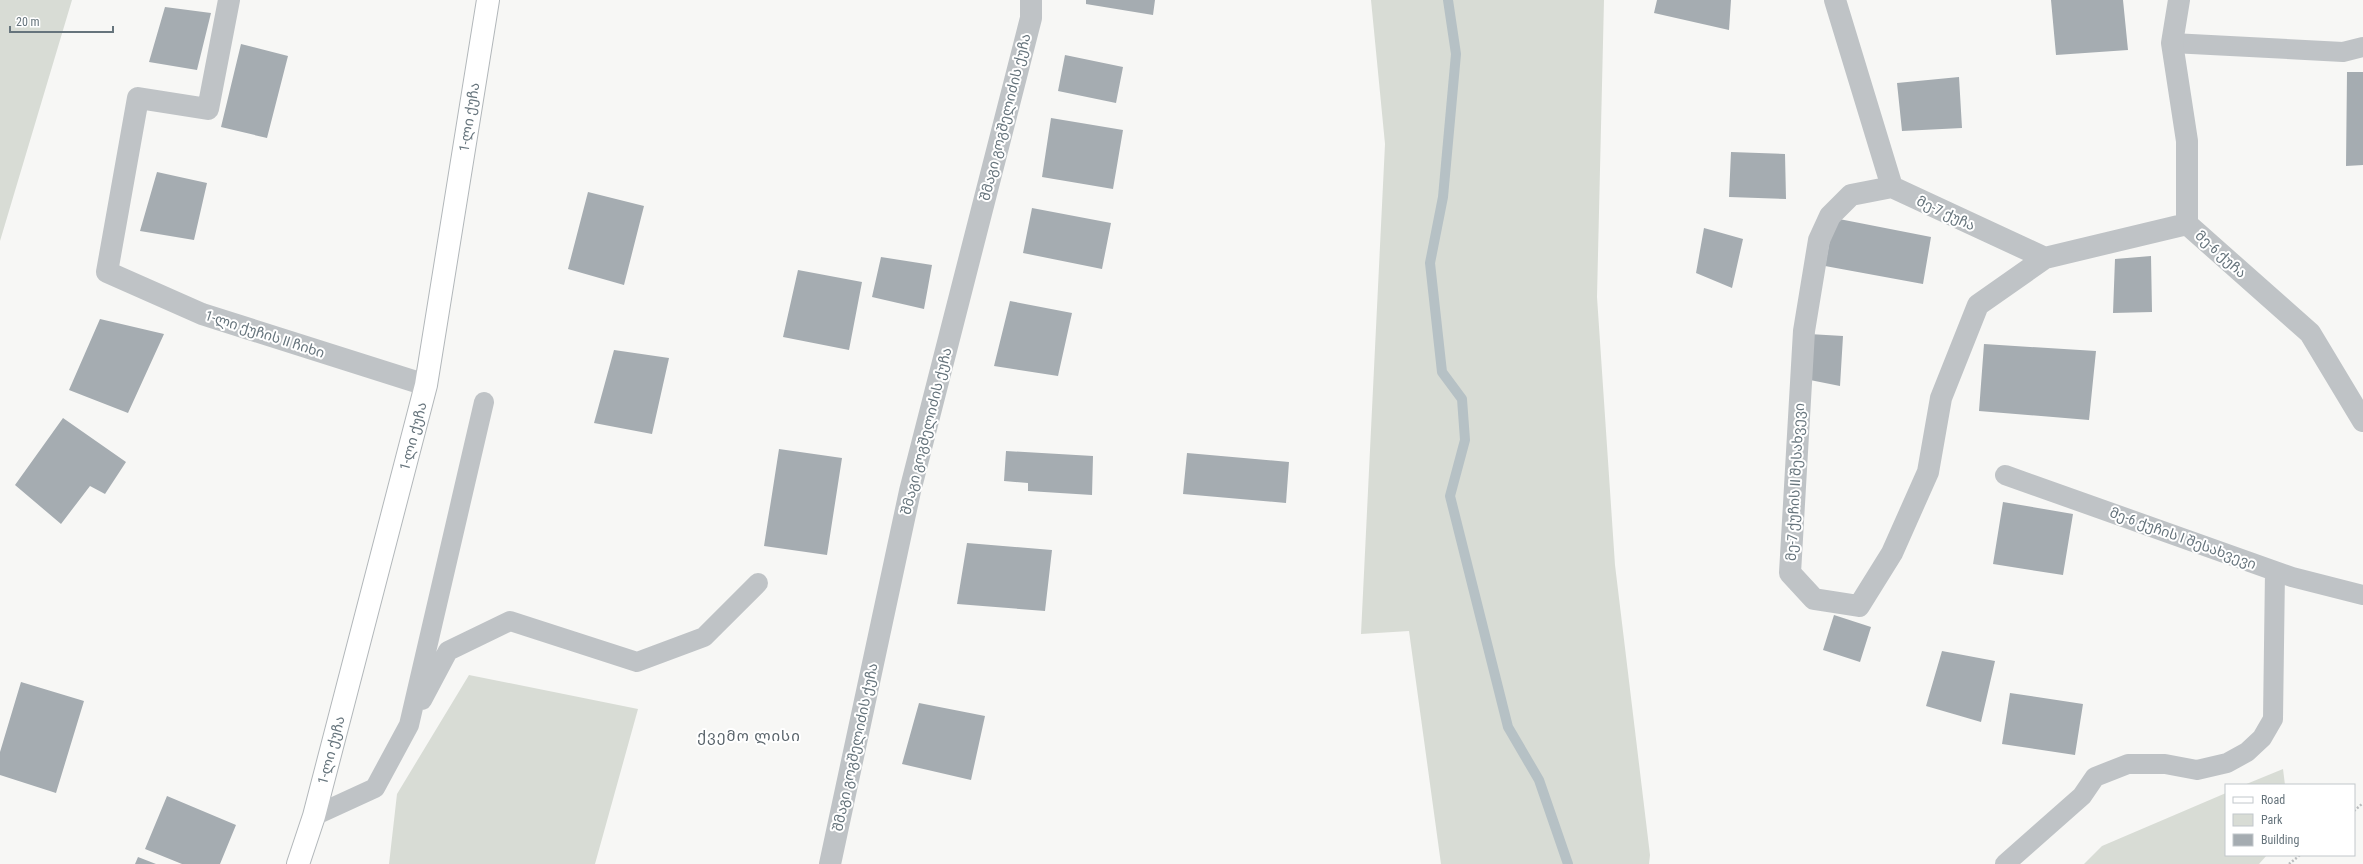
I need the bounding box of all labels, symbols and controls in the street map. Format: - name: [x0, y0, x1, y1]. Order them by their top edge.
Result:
- scale bar: [10, 8, 113, 34]
- text: 20 m: [16, 15, 40, 29]
- street label: შმაგი გოგშელიძის ქუჩა: [976, 32, 1034, 202]
- street label: 1-ლი ქუჩა: [456, 81, 483, 153]
- street label: მე-7 ქუჩა: [1914, 192, 1978, 234]
- street label: მე-6 ქუჩა: [2192, 227, 2250, 282]
- street label: 1-ლი ქუჩის II ჩიხი: [203, 307, 327, 362]
- street label: შმაგი გოგშელიძის ქუჩა: [897, 346, 955, 516]
- street label: 1-ლი ქუჩა: [396, 400, 431, 472]
- street label: მე-7 ქუჩის II შესახვევი: [1783, 403, 1808, 561]
- street label: მე-6 ქუჩის I შესახვევი: [2107, 504, 2258, 573]
- street label: შმაგი გოგშელიძის ქუჩა: [829, 661, 882, 833]
- street label: 1-ლი ქუჩა: [314, 714, 349, 786]
- district label: ქვემო ლისი: [697, 727, 801, 745]
- legend: [2225, 784, 2355, 856]
- text: Road: [2261, 793, 2285, 807]
- text: Park: [2261, 813, 2283, 827]
- text: Building: [2261, 833, 2299, 847]

